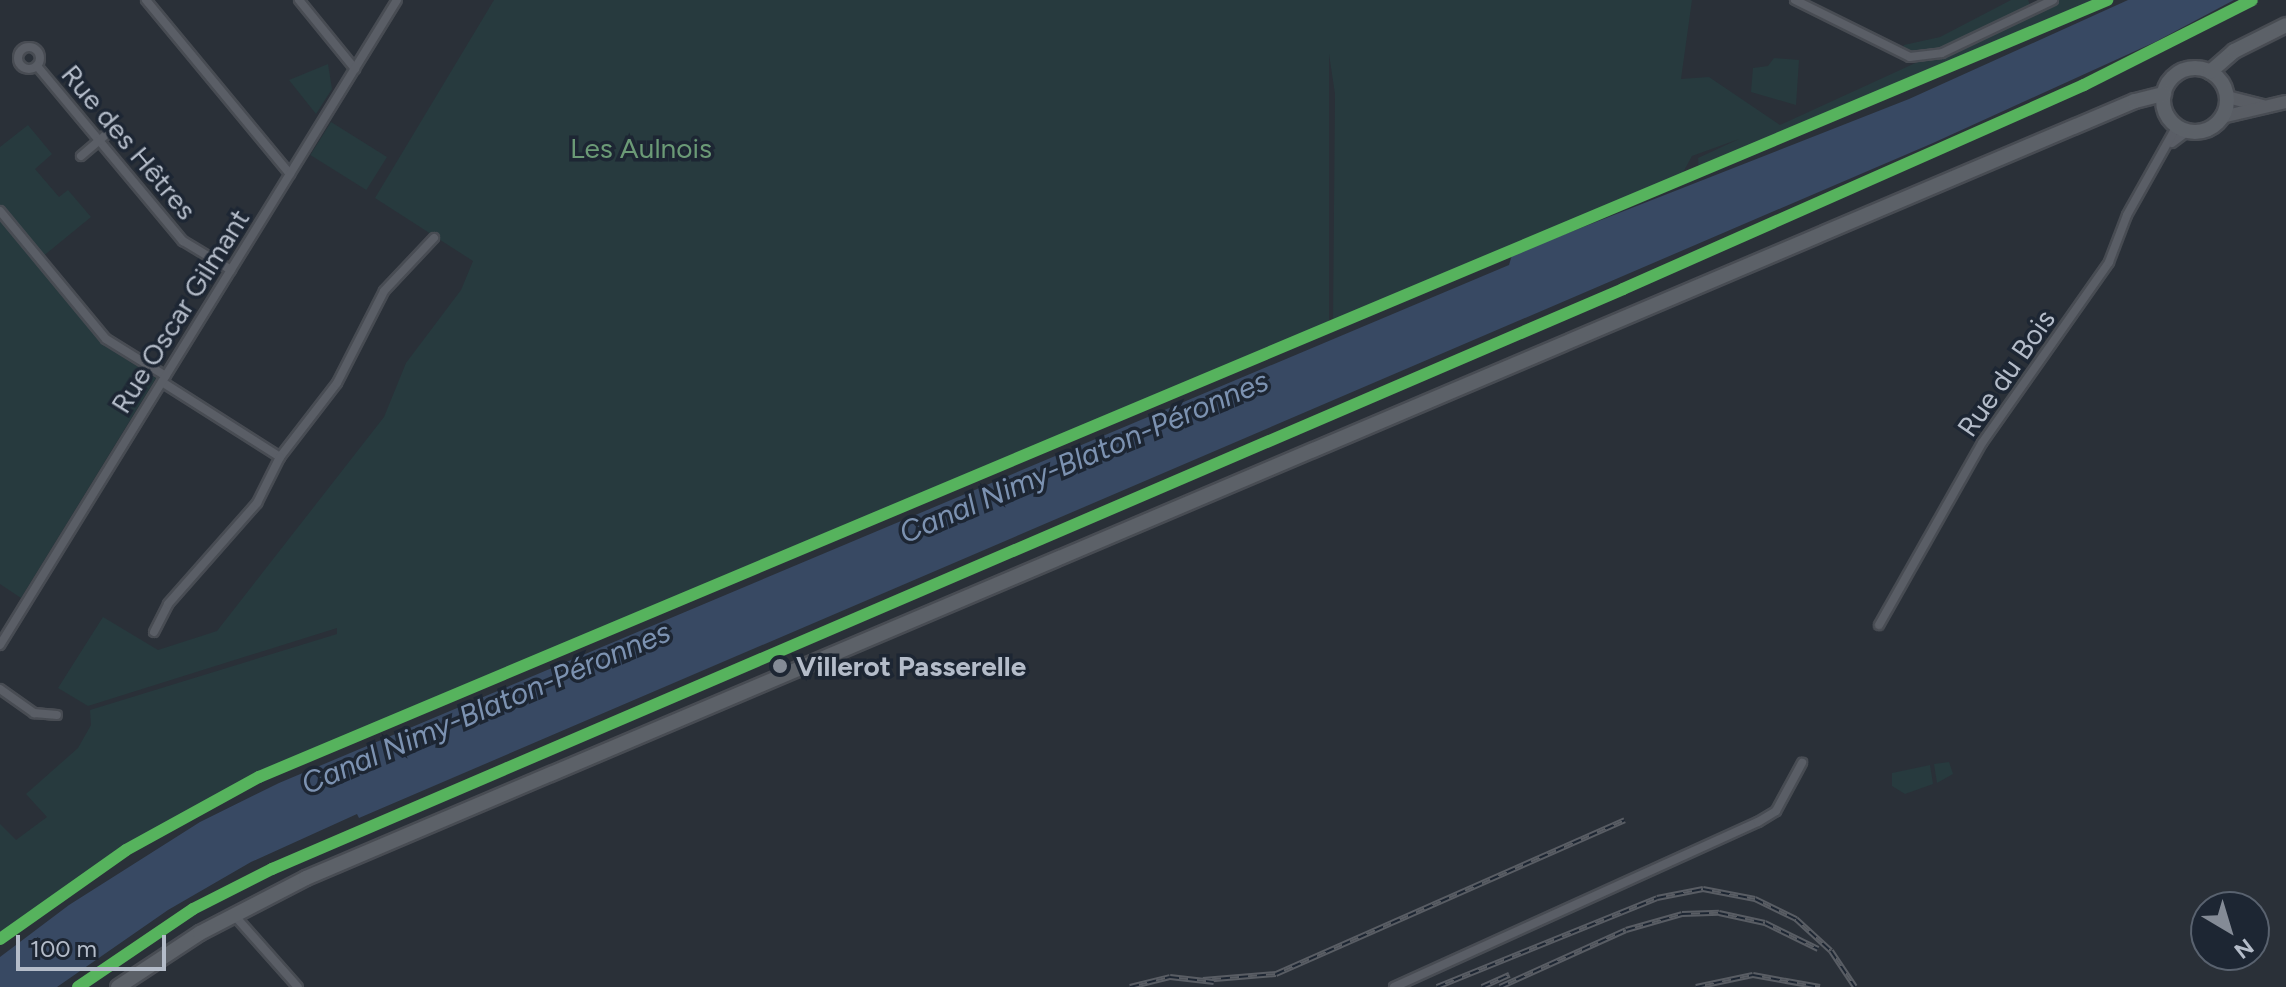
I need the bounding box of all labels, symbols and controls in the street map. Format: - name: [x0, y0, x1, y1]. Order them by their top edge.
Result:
- street label: Rue des Hêtres: [55, 58, 203, 226]
- park label: Les Aulnois: [570, 131, 712, 165]
- street label: Rue Oscar Gilmant: [104, 203, 256, 419]
- street label: Rue du Bois: [1950, 303, 2062, 443]
- water label: Canal Nimy-Blaton-Péronnes: [894, 363, 1274, 551]
- water label: Canal Nimy-Blaton-Péronnes: [296, 614, 676, 802]
- place label: Villerot Passerelle: [796, 649, 1026, 683]
- marker: Villerot Passerelle: [771, 657, 789, 675]
- north arrow: [2190, 891, 2270, 971]
- scale bar: [20, 919, 170, 969]
- text: N: [2229, 933, 2259, 965]
- text: 100 m: [30, 934, 97, 963]

